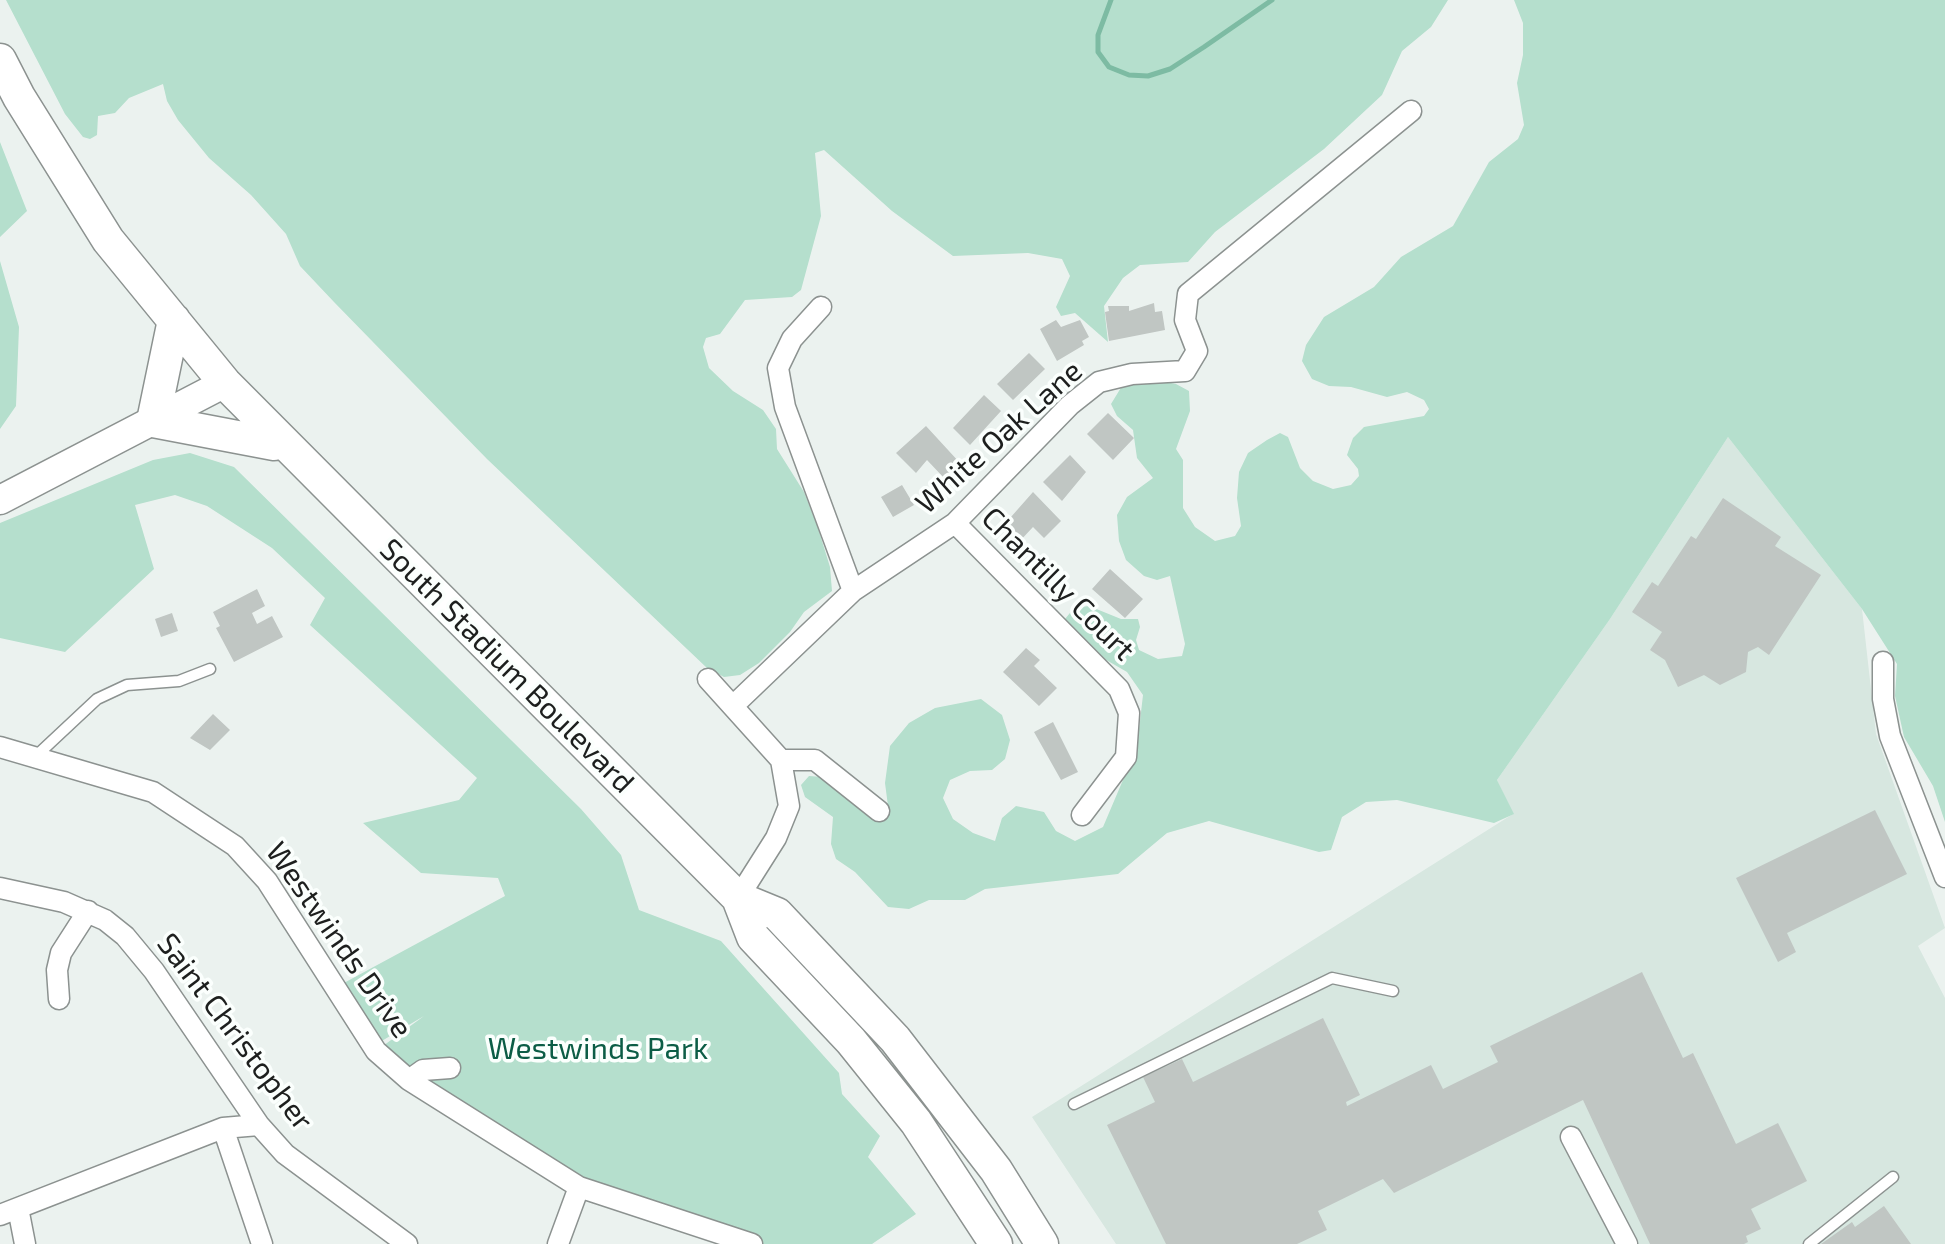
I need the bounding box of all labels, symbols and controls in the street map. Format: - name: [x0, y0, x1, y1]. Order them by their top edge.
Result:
- street label: White Oak Lane: [908, 353, 1090, 521]
- street label: Chantilly Court: [974, 500, 1142, 668]
- street label: South Stadium Boulevard: [372, 531, 642, 801]
- street label: Westwinds Drive: [258, 835, 420, 1045]
- street label: Saint Christopher: [149, 927, 321, 1137]
- park label: Westwinds Park: [488, 1031, 708, 1067]

